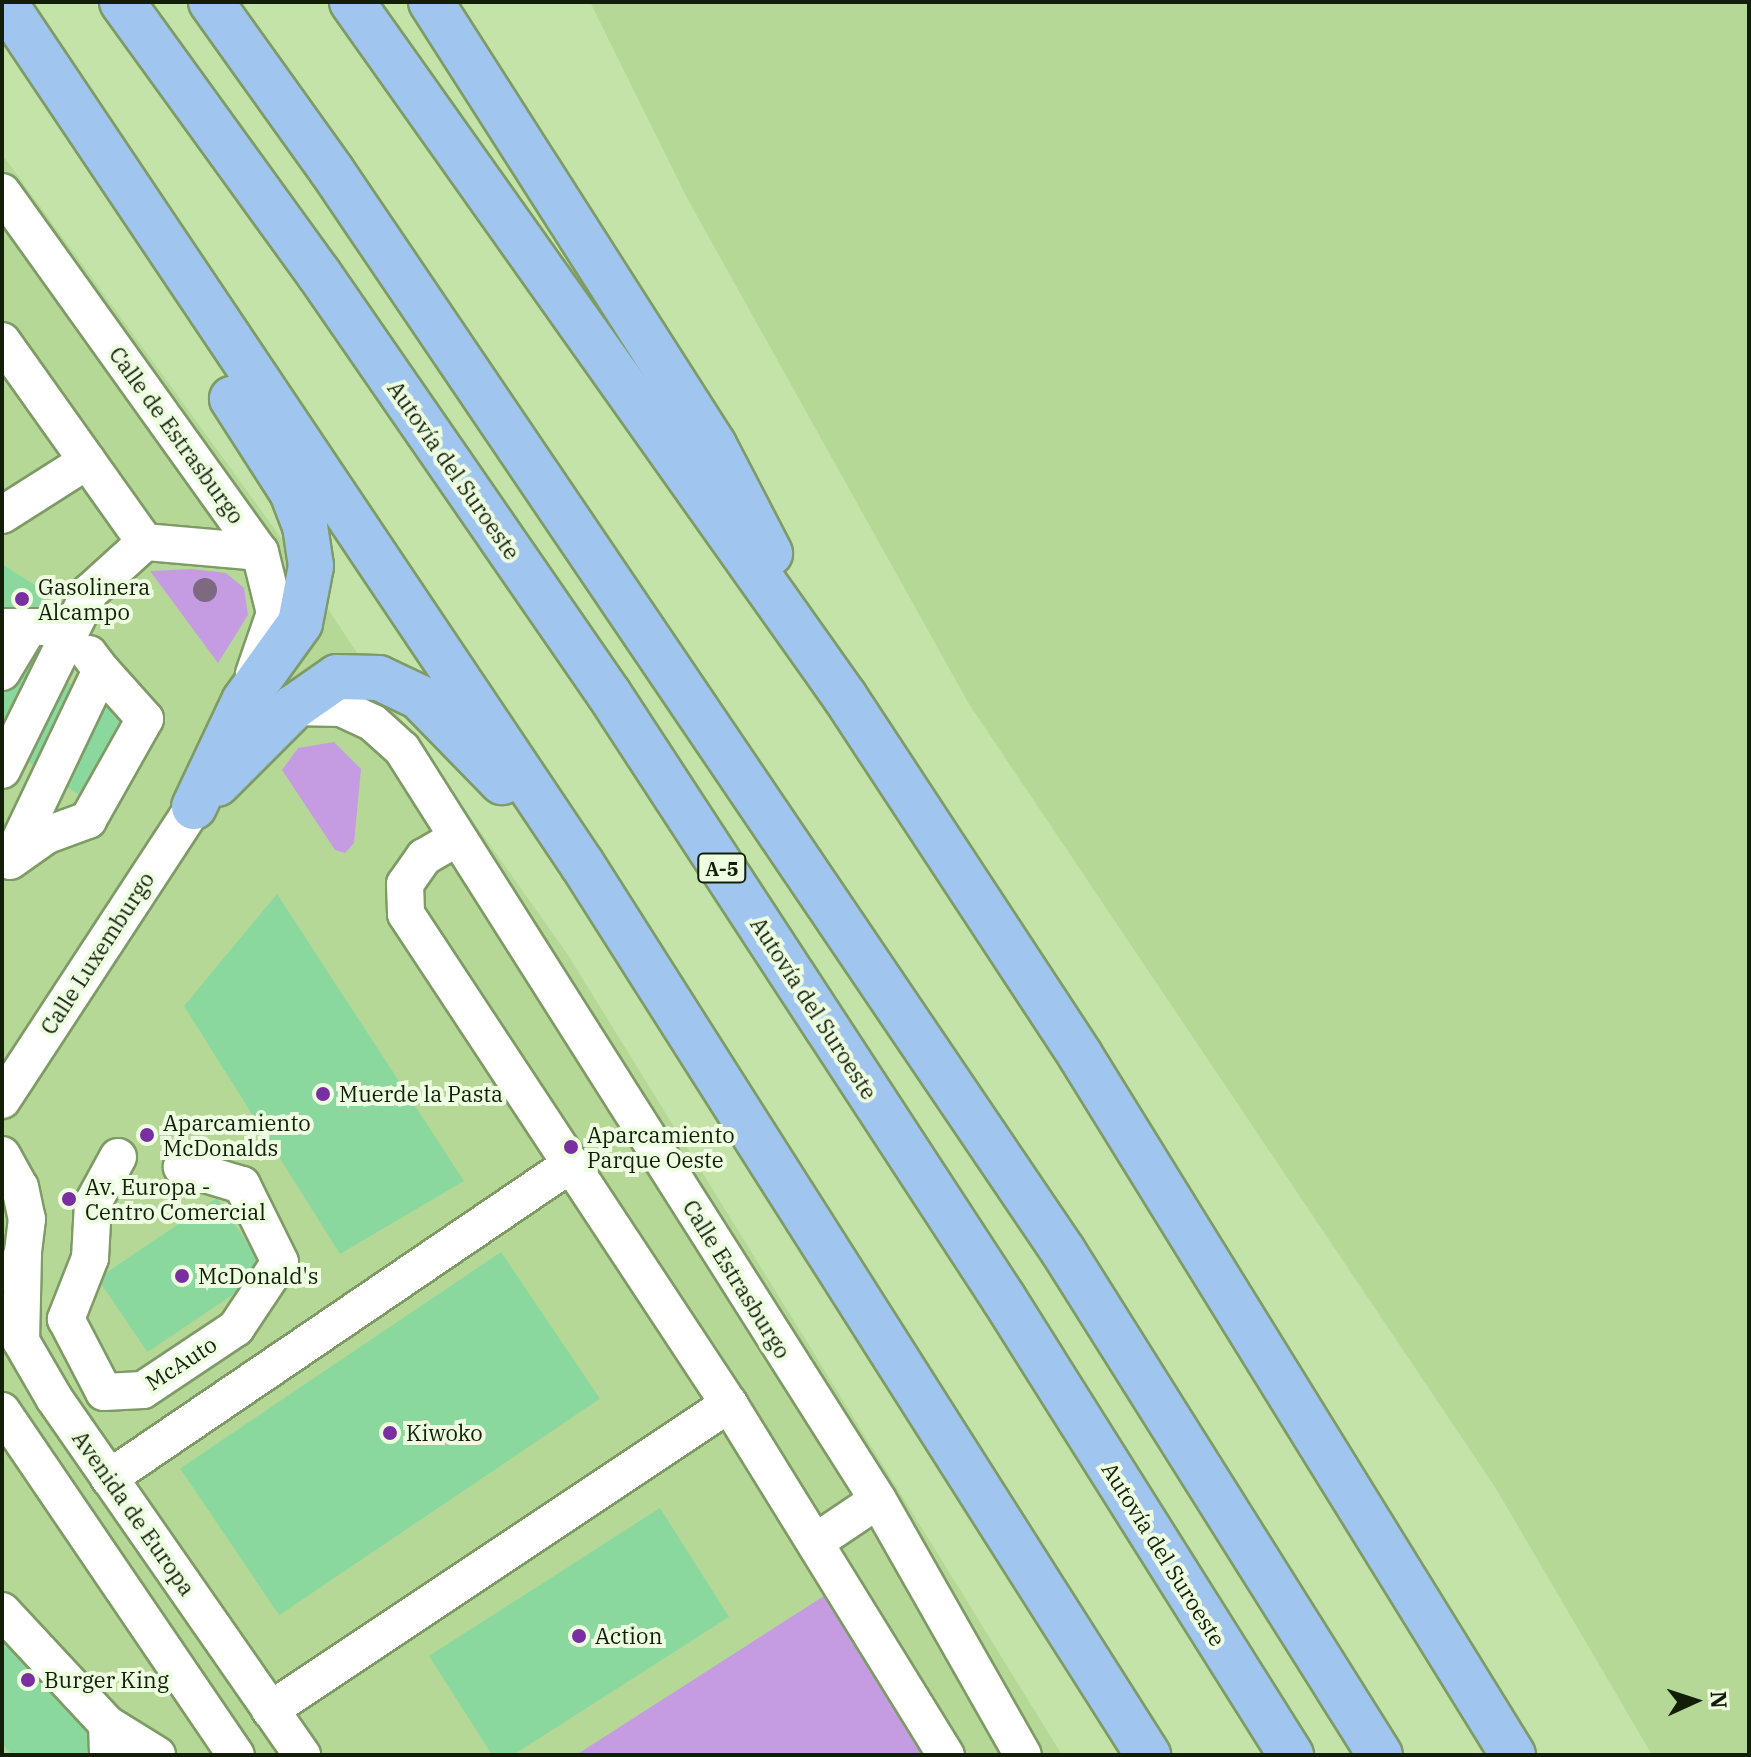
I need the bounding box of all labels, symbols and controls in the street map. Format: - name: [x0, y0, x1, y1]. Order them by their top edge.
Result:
- street label: Calle de Estrasburgo: [104, 341, 250, 529]
- street label: Autovía del Suroeste: [382, 376, 526, 564]
- place label: Gasolinera Alcampo: [38, 573, 150, 624]
- marker: Gasolinera Alcampo: [13, 590, 31, 608]
- road number: A-5: [696, 852, 748, 884]
- street label: Calle Luxemburgo: [35, 867, 159, 1039]
- street label: Autovía del Suroeste: [745, 912, 883, 1104]
- place label: Muerde la Pasta: [339, 1081, 503, 1107]
- marker: Muerde la Pasta: [314, 1085, 332, 1103]
- place label: Aparcamiento McDonalds: [163, 1109, 311, 1160]
- place label: Aparcamiento Parque Oeste: [587, 1121, 735, 1172]
- marker: Aparcamiento McDonalds: [138, 1126, 156, 1144]
- marker: Aparcamiento Parque Oeste: [562, 1138, 580, 1156]
- place label: Av. Europa - Centro Comercial: [85, 1173, 266, 1224]
- marker: Av. Europa - Centro Comercial: [60, 1190, 78, 1208]
- street label: Calle Estrasburgo: [678, 1195, 796, 1363]
- place label: McDonald's: [198, 1263, 319, 1289]
- marker: McDonald's: [173, 1267, 191, 1285]
- street label: McAuto: [141, 1330, 221, 1396]
- place label: Kiwoko: [406, 1420, 483, 1446]
- marker: Kiwoko: [381, 1424, 399, 1442]
- street label: Avenida de Europa: [67, 1425, 201, 1601]
- street label: Autovía del Suroeste: [1097, 1457, 1231, 1651]
- place label: Action: [595, 1623, 662, 1649]
- marker: Action: [570, 1627, 588, 1645]
- north arrow: [1655, 1661, 1735, 1741]
- place label: Burger King: [44, 1667, 169, 1693]
- marker: Burger King: [19, 1671, 37, 1689]
- text: N: [1705, 1690, 1734, 1709]

